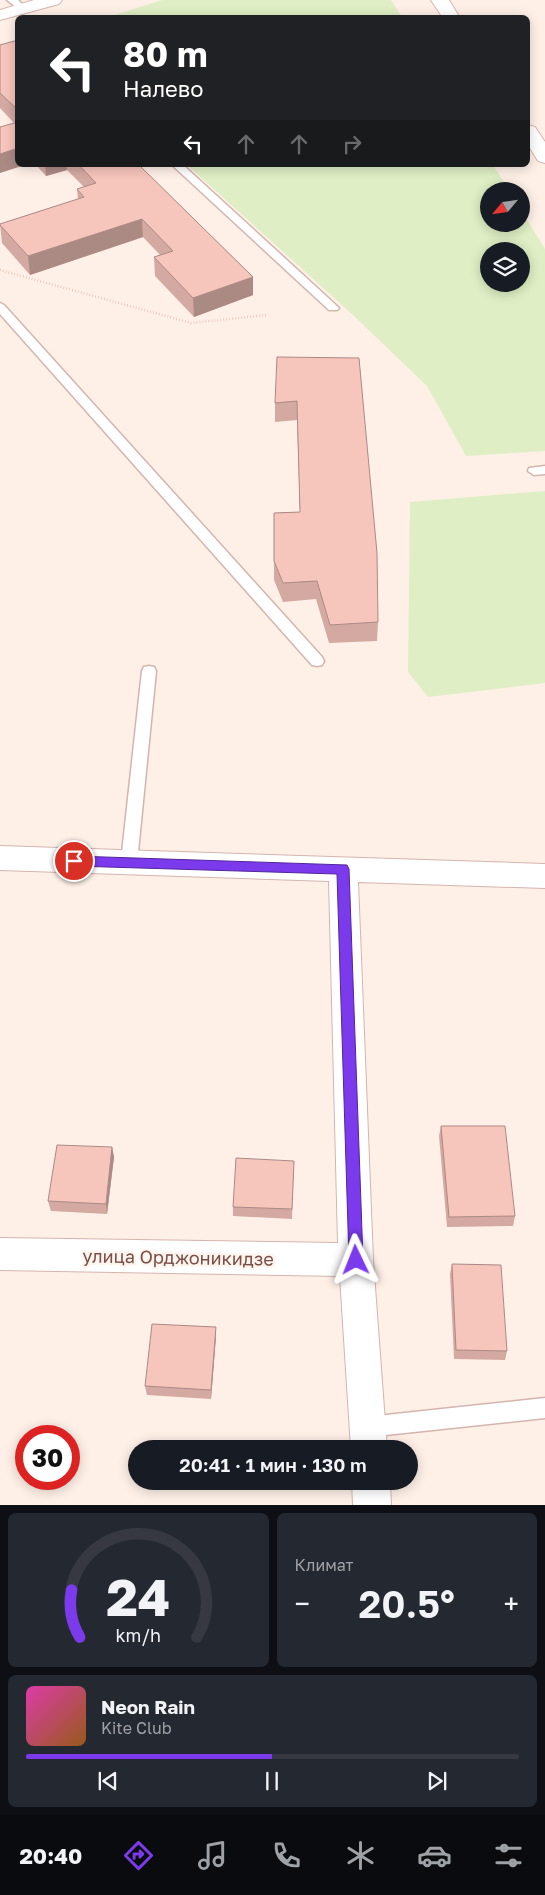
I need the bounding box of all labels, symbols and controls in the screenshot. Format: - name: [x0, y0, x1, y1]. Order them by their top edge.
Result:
- text: 80 m: [123, 33, 208, 75]
- icon: left: [40, 35, 105, 100]
- text: Налево: [123, 75, 203, 102]
- icon: left: [179, 130, 207, 158]
- icon: ahead: [232, 130, 260, 158]
- icon: ahead: [285, 130, 313, 158]
- icon: right: [338, 130, 366, 158]
- north arrow: [480, 182, 530, 232]
- map controls: [480, 182, 530, 292]
- button: layers: [480, 242, 530, 292]
- pin: [53, 840, 95, 882]
- icon: arrive: [60, 847, 88, 875]
- position arrow: [329, 1233, 381, 1285]
- street label: улица Орджоникидзе: [82, 1244, 274, 1270]
- speed limit sign: 30: [15, 1425, 80, 1490]
- text: 20:41 · 1 мин · 130 m: [179, 1453, 367, 1476]
- text: Климат: [295, 1555, 353, 1575]
- text: 24: [106, 1565, 170, 1627]
- text: 20.5°: [359, 1581, 455, 1626]
- text: −: [295, 1587, 310, 1620]
- text: +: [504, 1587, 519, 1620]
- text: km/h: [116, 1624, 161, 1646]
- text: Neon Rain: [101, 1695, 195, 1718]
- text: Kite Club: [101, 1718, 172, 1738]
- icon: previous: [94, 1767, 122, 1795]
- icon: pause: [258, 1767, 286, 1795]
- icon: next: [423, 1767, 451, 1795]
- icon: directions: [121, 1838, 156, 1873]
- icon: music: [195, 1838, 230, 1873]
- icon: phone: [269, 1838, 304, 1873]
- icon: climate: [343, 1838, 378, 1873]
- icon: car: [417, 1838, 452, 1873]
- icon: filters: [491, 1838, 526, 1873]
- text: 20:40: [19, 1842, 82, 1869]

